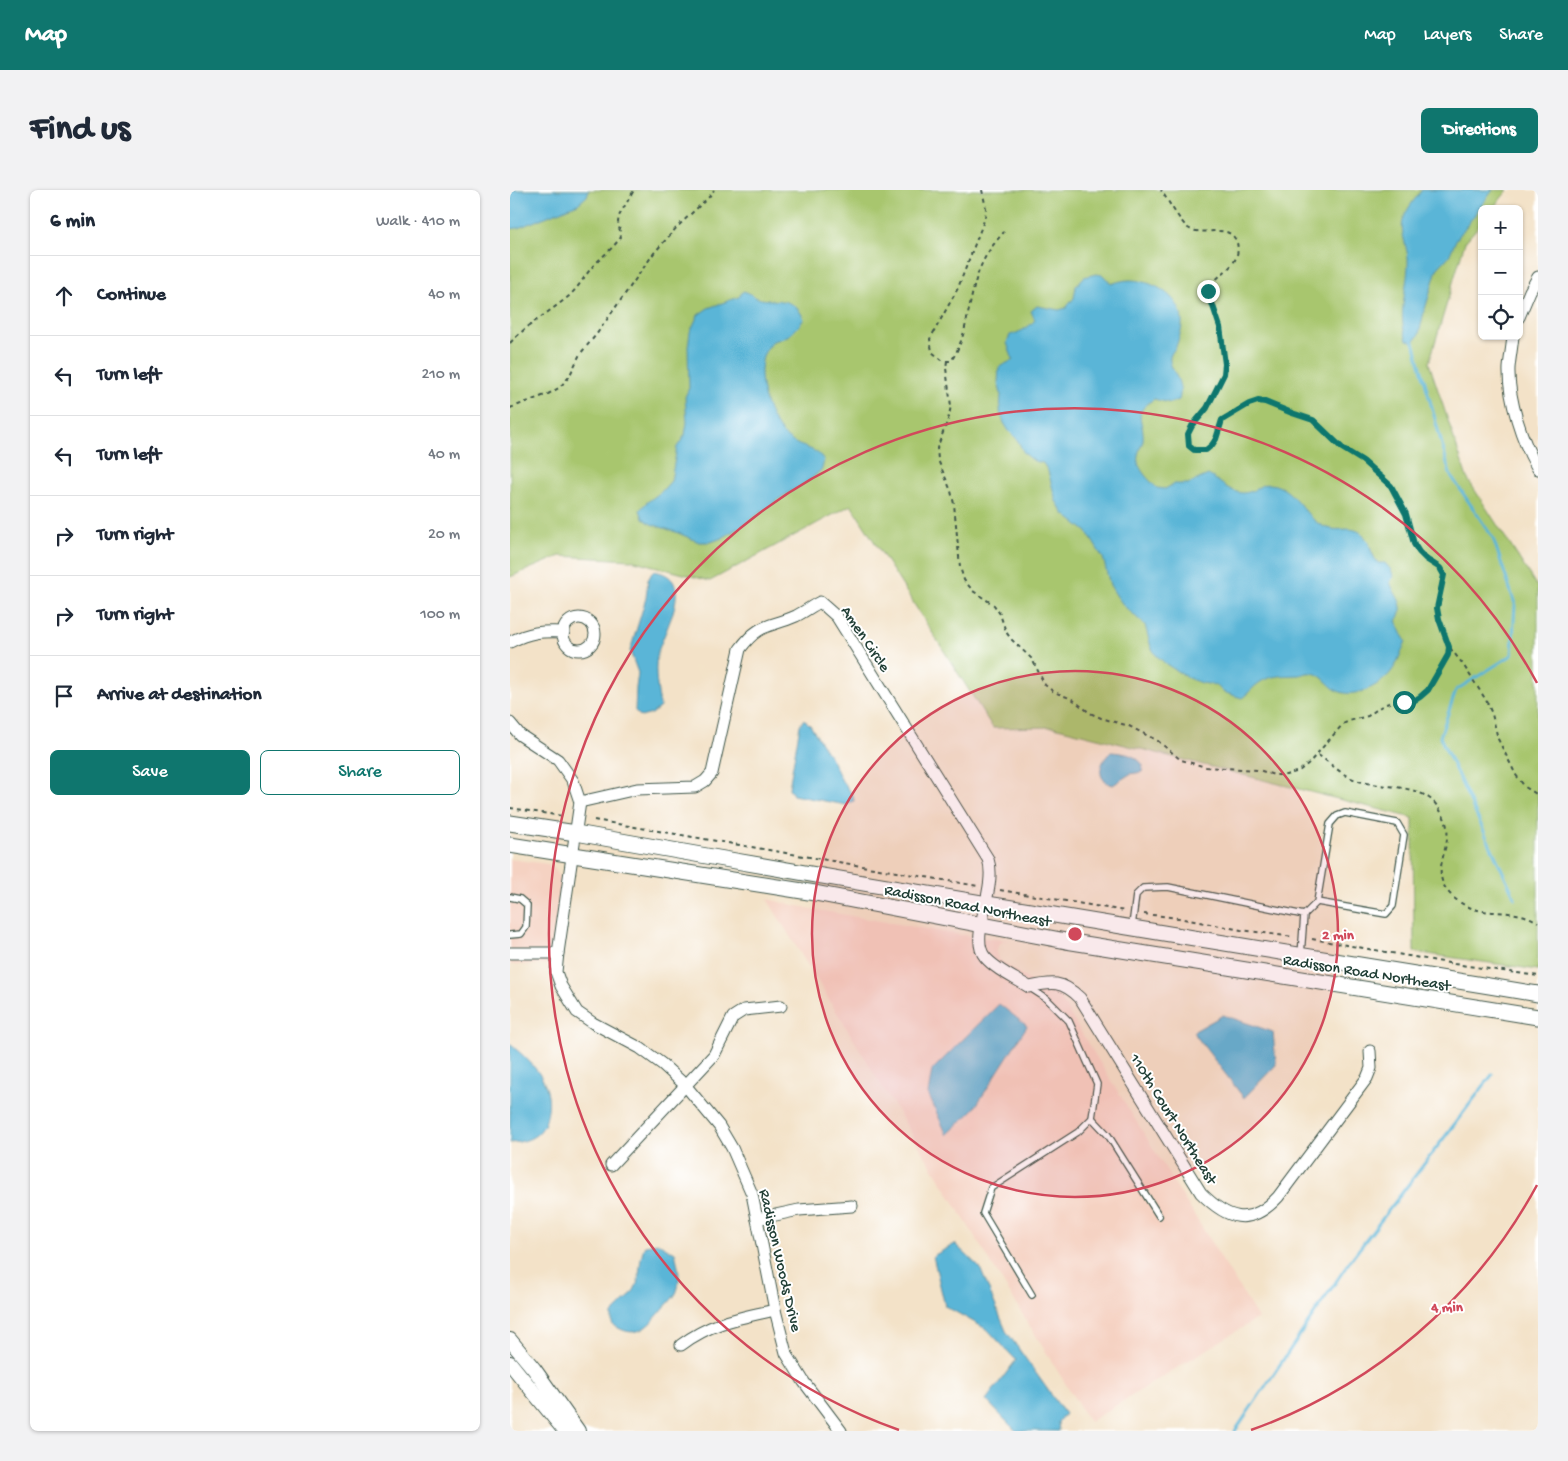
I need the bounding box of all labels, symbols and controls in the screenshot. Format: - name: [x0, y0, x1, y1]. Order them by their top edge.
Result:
- text: Map: [25, 21, 67, 50]
- text: Map: [1364, 25, 1396, 46]
- text: Layers: [1424, 25, 1471, 46]
- text: Share: [1499, 25, 1543, 46]
- button: Directions: [1421, 108, 1538, 153]
- text: Find us: [30, 110, 130, 151]
- map controls: [1478, 205, 1523, 340]
- button: +: [1478, 205, 1523, 250]
- text: 6 min: [50, 210, 95, 235]
- text: Walk · 410 m: [376, 213, 460, 232]
- button: −: [1478, 250, 1523, 295]
- route end: [1197, 280, 1220, 303]
- icon: ahead: [50, 282, 78, 310]
- text: Continue: [97, 284, 166, 307]
- text: 40 m: [428, 286, 460, 305]
- button: locate: [1478, 295, 1523, 340]
- icon: left: [50, 362, 78, 390]
- text: Turn left: [97, 364, 161, 387]
- text: 210 m: [421, 366, 460, 385]
- icon: left: [50, 442, 78, 470]
- text: Turn left: [97, 444, 161, 467]
- text: 40 m: [428, 446, 460, 465]
- icon: right: [50, 522, 78, 550]
- text: Turn right: [97, 524, 173, 547]
- text: 20 m: [428, 526, 460, 545]
- icon: right: [50, 602, 78, 630]
- street label: Amen Circle: [835, 603, 893, 677]
- text: Turn right: [97, 604, 173, 627]
- text: 100 m: [420, 606, 460, 625]
- icon: arrive: [50, 682, 78, 710]
- text: Arrive at destination: [97, 684, 261, 707]
- route start: [1393, 691, 1416, 714]
- button: Save: [50, 750, 250, 795]
- button: Share: [260, 750, 460, 795]
- street label: Radisson Road Northeast: [882, 882, 1054, 933]
- centre of rings: [1066, 925, 1084, 943]
- text: 2 min: [1322, 927, 1355, 945]
- street label: Radisson Road Northeast: [1281, 952, 1453, 997]
- street label: 110th Court Northeast: [1124, 1050, 1221, 1190]
- street label: Radisson Woods Drive: [753, 1188, 804, 1335]
- text: 4 min: [1430, 1299, 1464, 1317]

